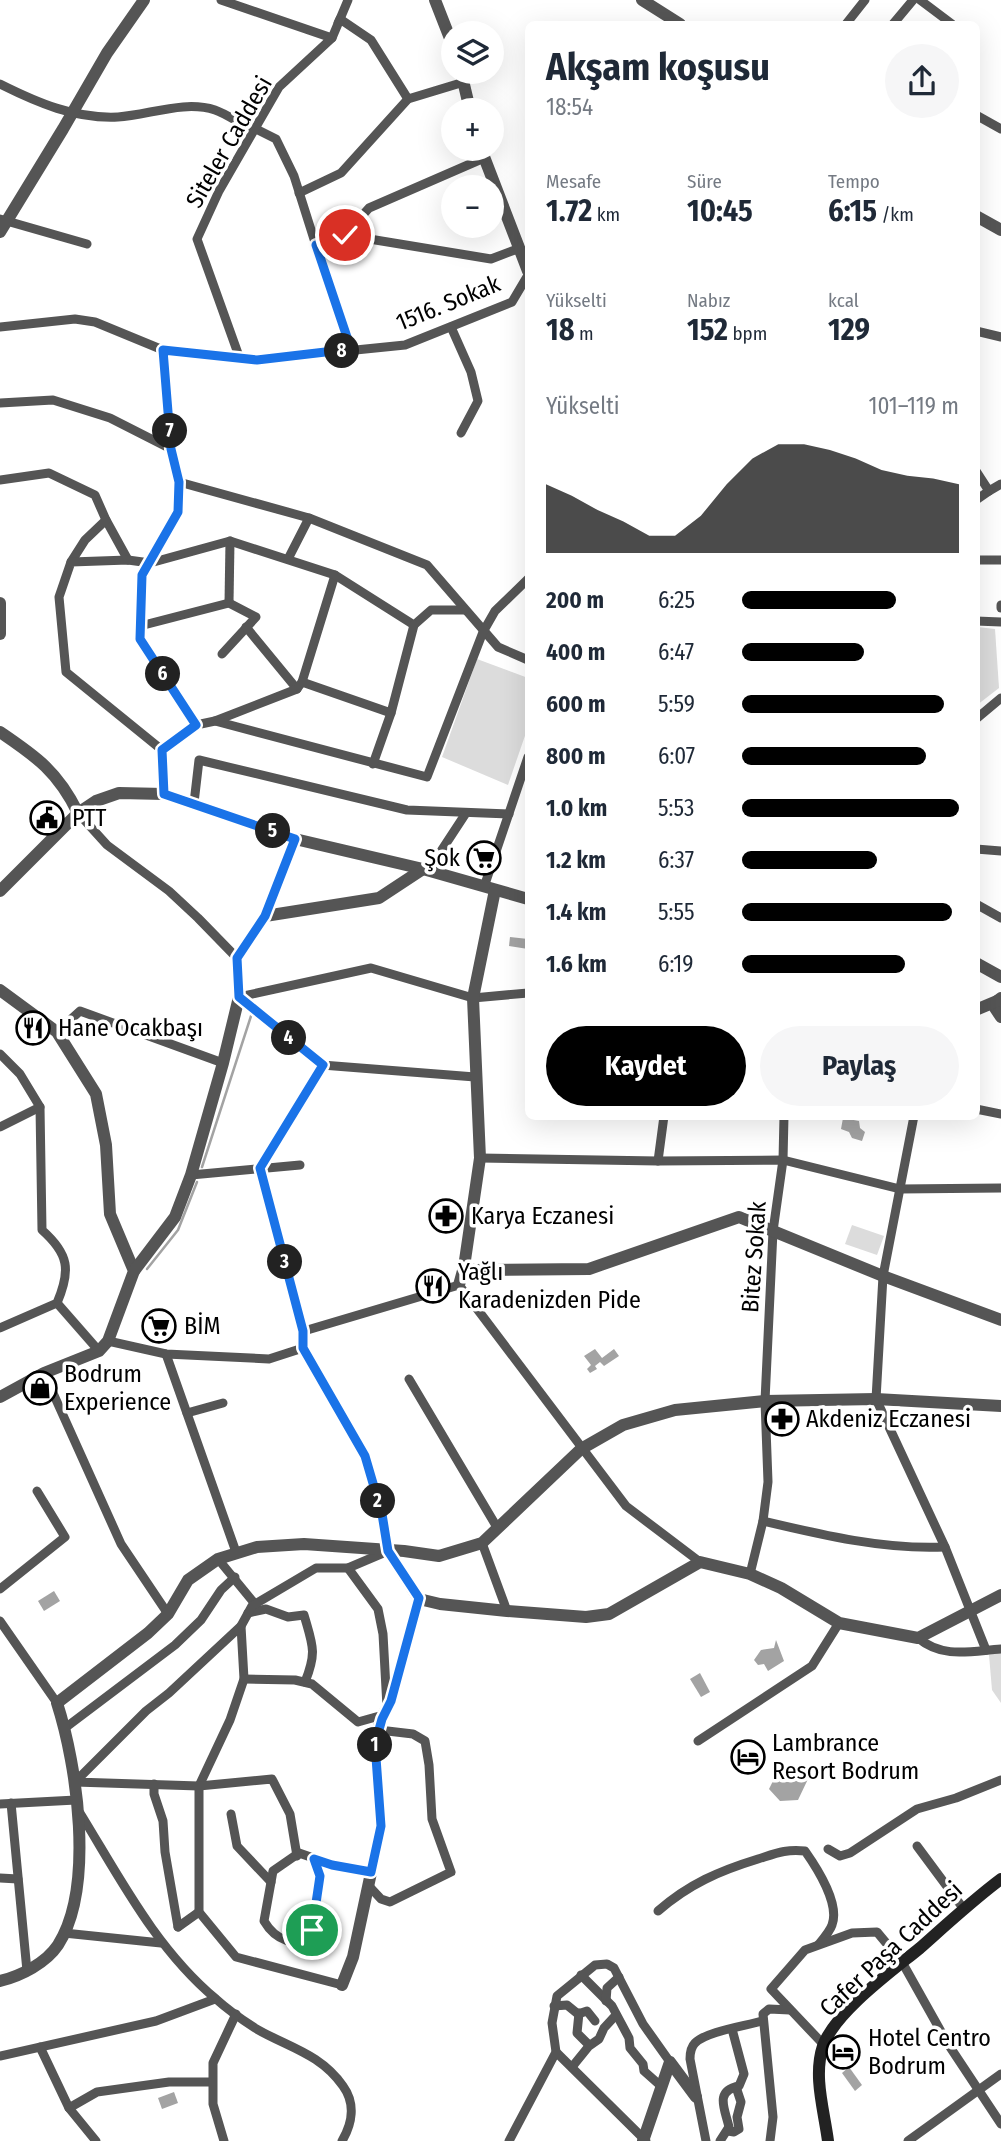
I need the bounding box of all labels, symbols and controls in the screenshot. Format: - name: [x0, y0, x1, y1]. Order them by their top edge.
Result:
- map controls: [441, 21, 504, 238]
- button: layers: [441, 21, 504, 84]
- text: Akşam koşusu: [546, 44, 770, 90]
- button: share: [885, 44, 959, 118]
- street label: Siteler Caddesi: [180, 71, 278, 213]
- text: 18:54: [546, 93, 593, 121]
- button: +: [441, 98, 504, 161]
- text: Mesafe: [546, 170, 601, 193]
- text: Süre: [687, 170, 722, 193]
- text: Tempo: [828, 170, 880, 193]
- button: −: [441, 175, 504, 238]
- text: 1.72: [546, 193, 592, 229]
- text: 10:45: [687, 193, 753, 229]
- text: 6:15: [828, 193, 877, 229]
- text: km: [592, 203, 620, 226]
- text: /km: [877, 203, 914, 226]
- pin: [315, 205, 375, 265]
- icon: check: [326, 216, 364, 254]
- street label: 1516. Sokak: [392, 269, 505, 336]
- text: Yükselti: [546, 289, 607, 312]
- text: Nabız: [687, 289, 730, 312]
- text: kcal: [828, 289, 859, 312]
- text: 18: [546, 312, 575, 348]
- text: 152: [687, 312, 728, 348]
- text: 129: [828, 312, 870, 348]
- text: m: [575, 322, 594, 345]
- text: bpm: [728, 322, 767, 345]
- pin: 8: [324, 334, 360, 368]
- text: 8: [336, 339, 347, 362]
- text: Yükselti: [546, 392, 620, 420]
- text: 101–119 m: [868, 392, 959, 420]
- pin: 7: [152, 414, 188, 448]
- text: 7: [165, 419, 174, 442]
- text: 200 m: [546, 586, 604, 614]
- text: 6:25: [658, 586, 695, 614]
- text: 400 m: [546, 638, 605, 666]
- text: 6:47: [658, 638, 694, 666]
- pin: 6: [146, 656, 180, 692]
- text: 6: [158, 662, 167, 685]
- text: 600 m: [546, 690, 605, 718]
- text: 5:59: [658, 690, 695, 718]
- text: 800 m: [546, 742, 606, 770]
- text: 6:07: [658, 742, 695, 770]
- text: 1.0 km: [546, 794, 607, 822]
- text: 5:53: [658, 794, 694, 822]
- public building icon: PTT: [28, 799, 66, 837]
- place label: PTT: [72, 804, 106, 832]
- pin: 5: [256, 814, 290, 848]
- text: 5: [268, 819, 277, 842]
- supermarket icon: Şok: [465, 839, 503, 877]
- place label: Şok: [424, 844, 461, 872]
- text: 1.2 km: [546, 846, 606, 874]
- text: 6:37: [658, 846, 694, 874]
- text: 1.4 km: [546, 898, 606, 926]
- text: 5:55: [658, 898, 695, 926]
- text: 1.6 km: [546, 950, 607, 978]
- text: 6:19: [658, 950, 694, 978]
- restaurant icon: Hane Ocakbaşı: [14, 1009, 52, 1047]
- place label: Hane Ocakbaşı: [58, 1014, 203, 1042]
- pin: 4: [272, 1020, 306, 1056]
- text: 4: [284, 1026, 293, 1049]
- button: Kaydet: [546, 1026, 746, 1106]
- button: Paylaş: [760, 1026, 959, 1106]
- pharmacy icon: Karya Eczanesi: [427, 1197, 465, 1235]
- street label: Bitez Sokak: [736, 1199, 772, 1314]
- place label: Karya Eczanesi: [471, 1202, 614, 1230]
- pin: 3: [268, 1244, 302, 1280]
- text: 3: [280, 1250, 289, 1273]
- place label: Yağlı Karadenizden Pide: [458, 1258, 641, 1314]
- restaurant icon: Yağlı Karadenizden Pide: [414, 1267, 452, 1305]
- supermarket icon: BİM: [140, 1307, 178, 1345]
- place label: BİM: [184, 1312, 220, 1340]
- place label: Bodrum Experience: [64, 1360, 171, 1416]
- shop icon: Bodrum Experience: [21, 1369, 59, 1407]
- pharmacy icon: Akdeniz Eczanesi: [763, 1400, 801, 1438]
- place label: Akdeniz Eczanesi: [806, 1405, 971, 1433]
- pin: 2: [360, 1484, 396, 1518]
- text: 2: [373, 1489, 382, 1512]
- pin: 1: [358, 1728, 392, 1762]
- place label: Lambrance Resort Bodrum: [772, 1729, 919, 1785]
- text: 1: [370, 1733, 379, 1756]
- hotel icon: Lambrance Resort Bodrum: [729, 1738, 767, 1776]
- street label: Cafer Paşa Caddesi: [814, 1876, 968, 2022]
- pin: [282, 1900, 342, 1960]
- icon: arrive: [293, 1911, 331, 1949]
- place label: Hotel Centro Bodrum: [868, 2024, 991, 2080]
- hotel icon: Hotel Centro Bodrum: [824, 2033, 862, 2071]

